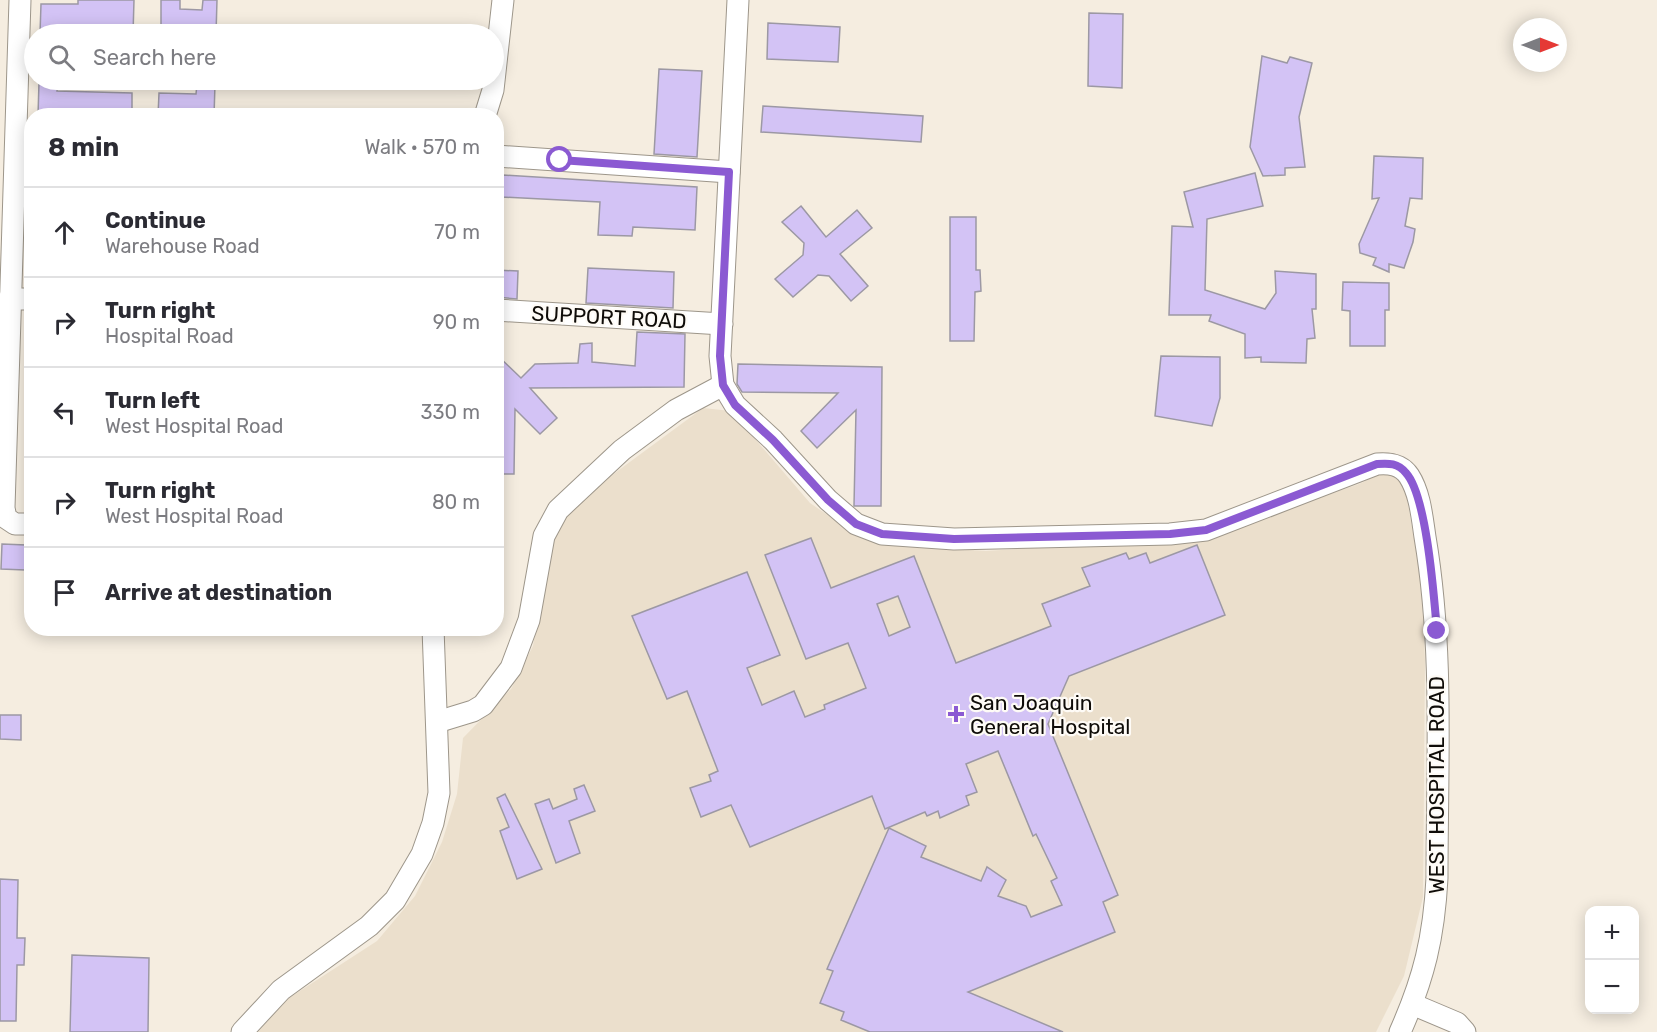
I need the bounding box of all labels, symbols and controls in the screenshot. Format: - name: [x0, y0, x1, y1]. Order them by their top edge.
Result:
- north arrow: [1513, 18, 1567, 72]
- search box: [24, 24, 504, 90]
- icon: search: [45, 41, 78, 74]
- text: Search here: [93, 44, 216, 71]
- text: 8 min: [48, 132, 119, 163]
- text: Walk · 570 m: [364, 135, 480, 159]
- route start: [546, 146, 572, 172]
- text: Continue: [105, 207, 206, 234]
- icon: ahead: [48, 216, 81, 249]
- text: 70 m: [434, 220, 480, 244]
- text: Warehouse Road: [105, 234, 260, 258]
- text: Turn right: [105, 297, 215, 324]
- street label: SUPPORT ROAD: [531, 300, 687, 334]
- icon: right: [48, 306, 81, 339]
- text: 90 m: [433, 310, 480, 334]
- text: Hospital Road: [105, 324, 234, 348]
- text: Turn left: [105, 387, 200, 414]
- icon: left: [48, 396, 81, 429]
- text: 330 m: [421, 400, 480, 424]
- text: West Hospital Road: [105, 414, 283, 438]
- text: Turn right: [105, 477, 215, 504]
- icon: right: [48, 486, 81, 519]
- text: 80 m: [432, 490, 480, 514]
- text: West Hospital Road: [105, 504, 283, 528]
- icon: arrive: [48, 576, 81, 609]
- text: Arrive at destination: [105, 579, 332, 606]
- route end: [1423, 617, 1449, 643]
- street label: WEST HOSPITAL ROAD: [1424, 676, 1449, 894]
- place label: San Joaquin General Hospital: [970, 690, 1130, 739]
- marker: San Joaquin General Hospital: [947, 705, 965, 723]
- map controls: [1585, 906, 1639, 1014]
- button: +: [1585, 906, 1639, 960]
- button: −: [1585, 960, 1639, 1014]

